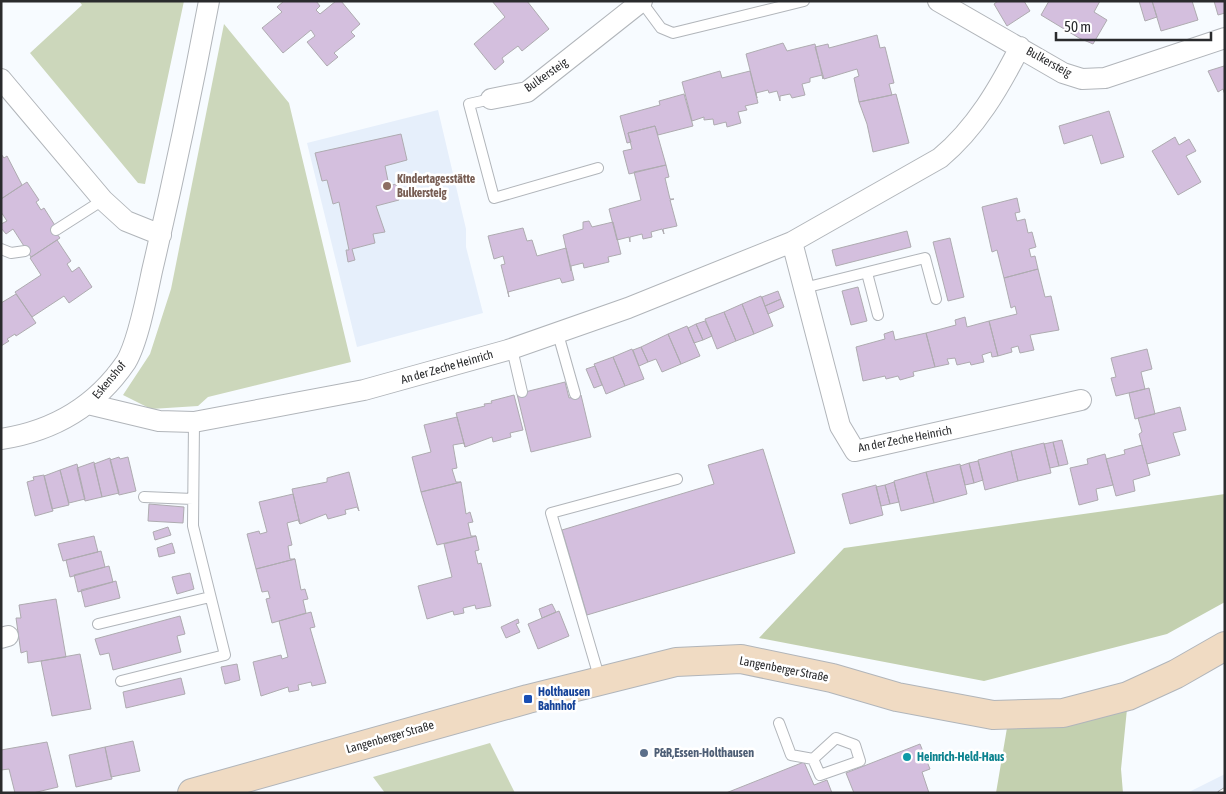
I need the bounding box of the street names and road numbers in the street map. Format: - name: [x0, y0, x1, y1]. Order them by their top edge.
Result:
- street label: Bulkersteig: [1024, 44, 1075, 81]
- street label: Bulkersteig: [522, 55, 571, 95]
- street label: An der Zeche Heinrich: [399, 347, 495, 387]
- street label: Eskenshof: [89, 358, 129, 402]
- street label: An der Zeche Heinrich: [857, 423, 953, 455]
- street label: Langenberger Straße: [738, 653, 830, 685]
- street label: Langenberger Straße: [345, 718, 435, 756]

